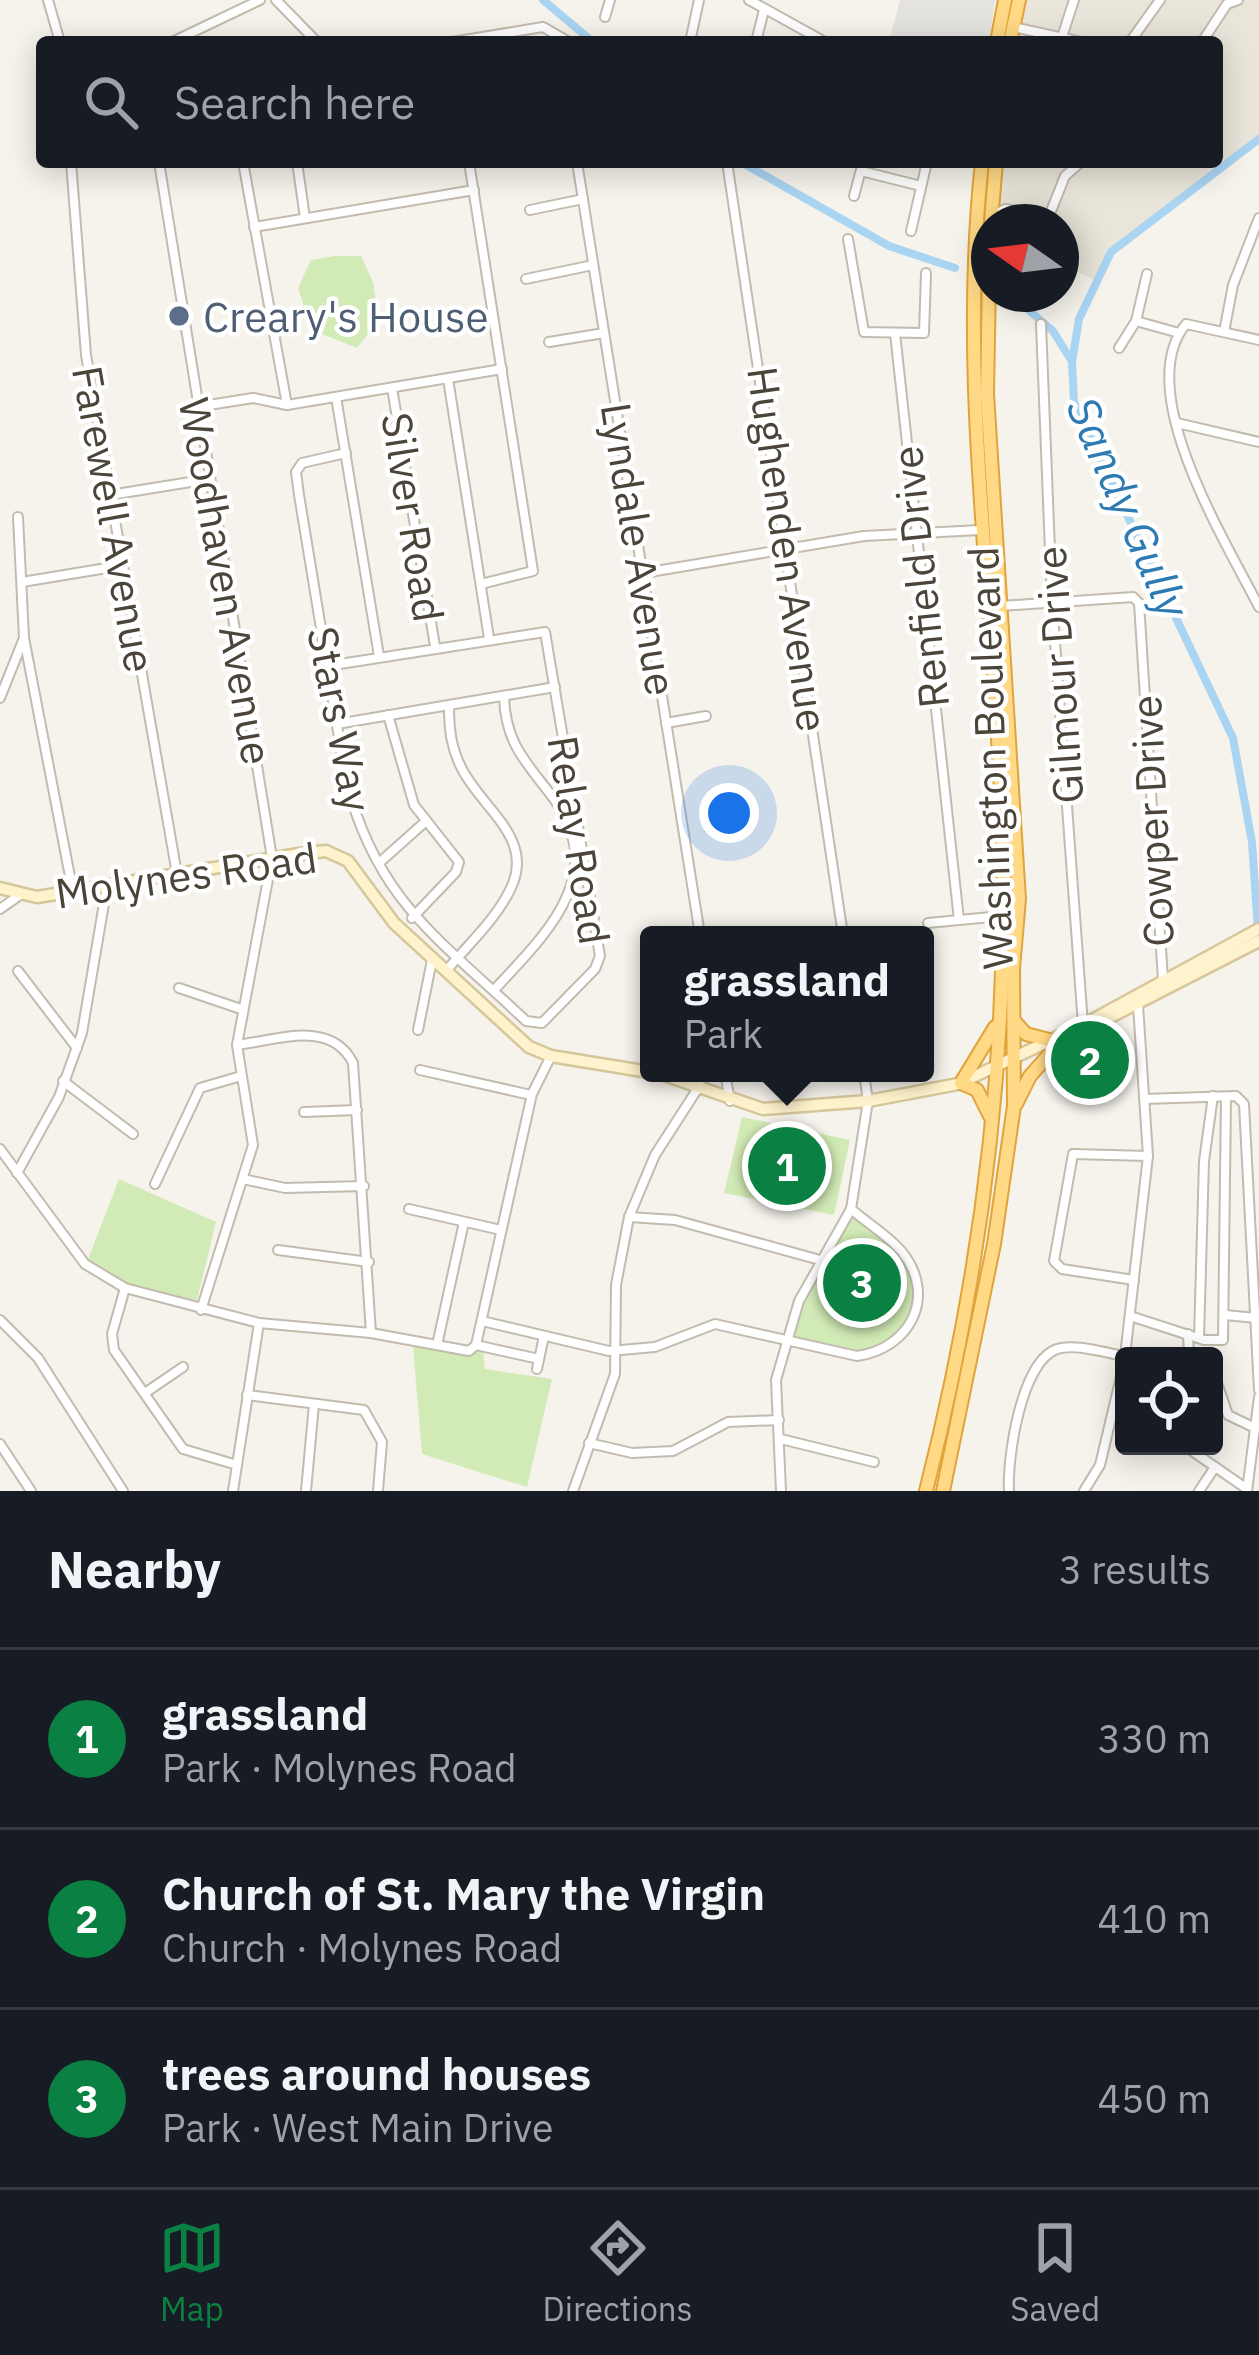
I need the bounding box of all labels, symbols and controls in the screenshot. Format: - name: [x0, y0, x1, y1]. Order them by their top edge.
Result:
- search box: [36, 36, 1223, 168]
- icon: search: [78, 69, 144, 135]
- text: Search here: [174, 73, 415, 131]
- north arrow: [971, 204, 1079, 312]
- place label: Creary's House: [203, 289, 489, 344]
- marker: Creary's House: [166, 303, 192, 329]
- street label: Farewell Avenue: [60, 361, 168, 677]
- street label: Hughenden Avenue: [735, 363, 841, 735]
- water label: Sandy Gully: [1054, 387, 1204, 629]
- street label: Woodhaven Avenue: [167, 393, 285, 769]
- street label: Lyndale Avenue: [589, 399, 689, 699]
- street label: Silver Road: [369, 408, 457, 626]
- street label: Renfield Drive: [879, 443, 961, 711]
- street label: Gilmour Drive: [1023, 544, 1095, 806]
- street label: Washington Boulevard: [955, 546, 1025, 970]
- street label: Stars Way: [295, 622, 385, 816]
- street label: Cowper Drive: [1118, 694, 1186, 948]
- street label: Relay Road: [535, 732, 623, 948]
- your location: [699, 783, 759, 843]
- street label: Molynes Road: [52, 829, 320, 921]
- popup: [640, 926, 934, 1082]
- text: grassland: [684, 950, 890, 1008]
- text: Park: [684, 1008, 763, 1059]
- pin: 2: [1051, 1015, 1129, 1105]
- pin: 1: [748, 1121, 826, 1211]
- pin: 3: [823, 1238, 901, 1328]
- map controls: [1115, 1347, 1223, 1455]
- button: locate: [1115, 1347, 1223, 1455]
- text: Nearby: [48, 1536, 221, 1602]
- text: 3 results: [1059, 1544, 1211, 1595]
- text: grassland: [162, 1684, 368, 1742]
- text: 1: [75, 1713, 99, 1764]
- text: 330 m: [1098, 1713, 1211, 1764]
- text: Park · Molynes Road: [162, 1742, 517, 1793]
- text: Church of St. Mary the Virgin: [162, 1864, 765, 1922]
- text: 2: [75, 1893, 99, 1944]
- text: 410 m: [1098, 1893, 1211, 1944]
- text: Church · Molynes Road: [162, 1922, 562, 1973]
- text: trees around houses: [162, 2044, 591, 2102]
- text: 3: [75, 2073, 99, 2124]
- text: 450 m: [1098, 2073, 1211, 2124]
- text: Park · West Main Drive: [162, 2102, 553, 2153]
- tab: Map: [159, 2215, 225, 2330]
- tab: Directions: [543, 2215, 693, 2330]
- tab: Saved: [1010, 2215, 1100, 2330]

